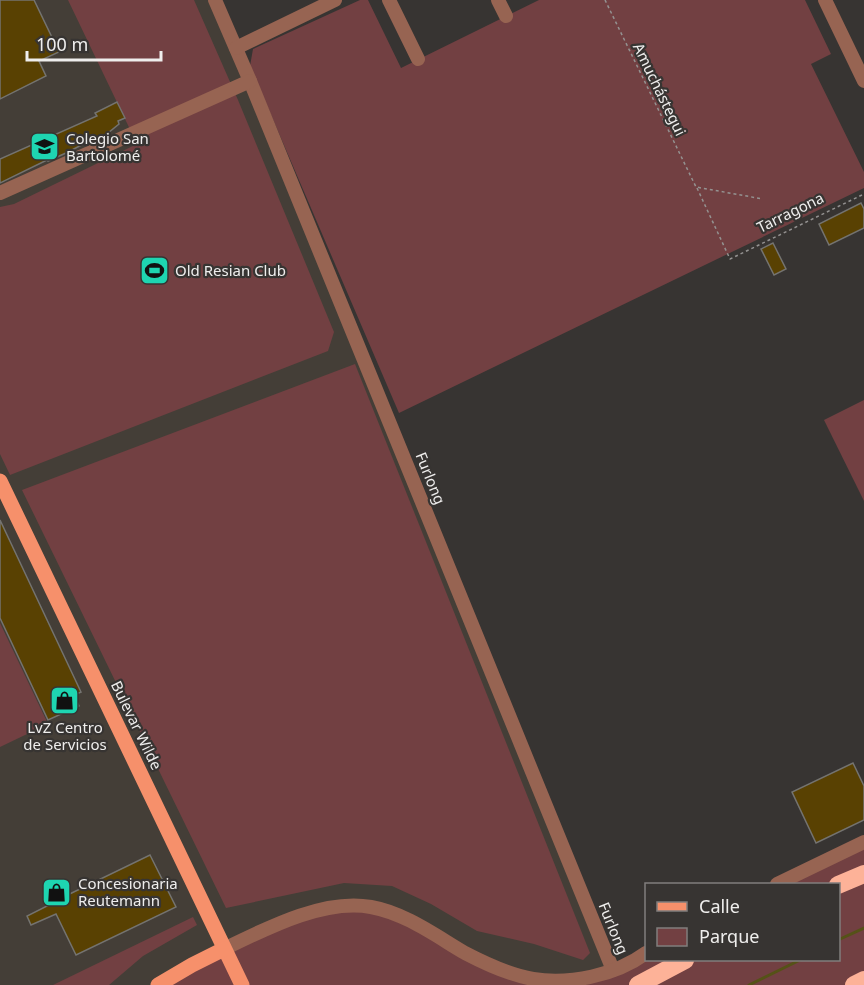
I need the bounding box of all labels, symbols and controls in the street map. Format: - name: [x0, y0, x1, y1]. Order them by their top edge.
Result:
- scale bar: [27, 24, 160, 62]
- text: 100 m: [36, 32, 88, 56]
- street label: Amuchástegui: [629, 39, 691, 139]
- place label: Colegio San Bartolomé: [66, 128, 149, 165]
- school or university icon: Colegio San Bartolomé: [29, 131, 61, 163]
- street label: Tarragona: [753, 187, 827, 237]
- sports icon: Old Resian Club: [138, 254, 170, 286]
- place label: Old Resian Club: [175, 260, 286, 280]
- street label: Furlong: [411, 449, 451, 507]
- street label: Bulevar Wilde: [107, 677, 167, 773]
- shop icon: LvZ Centro de Servicios: [49, 684, 81, 716]
- place label: LvZ Centro de Servicios: [23, 717, 107, 754]
- place label: Concesionaria Reutemann: [78, 873, 178, 910]
- shop icon: Concesionaria Reutemann: [41, 876, 73, 908]
- legend: [645, 883, 840, 961]
- text: Calle: [699, 894, 740, 918]
- street label: Furlong: [594, 899, 634, 957]
- text: Parque: [699, 924, 759, 948]

